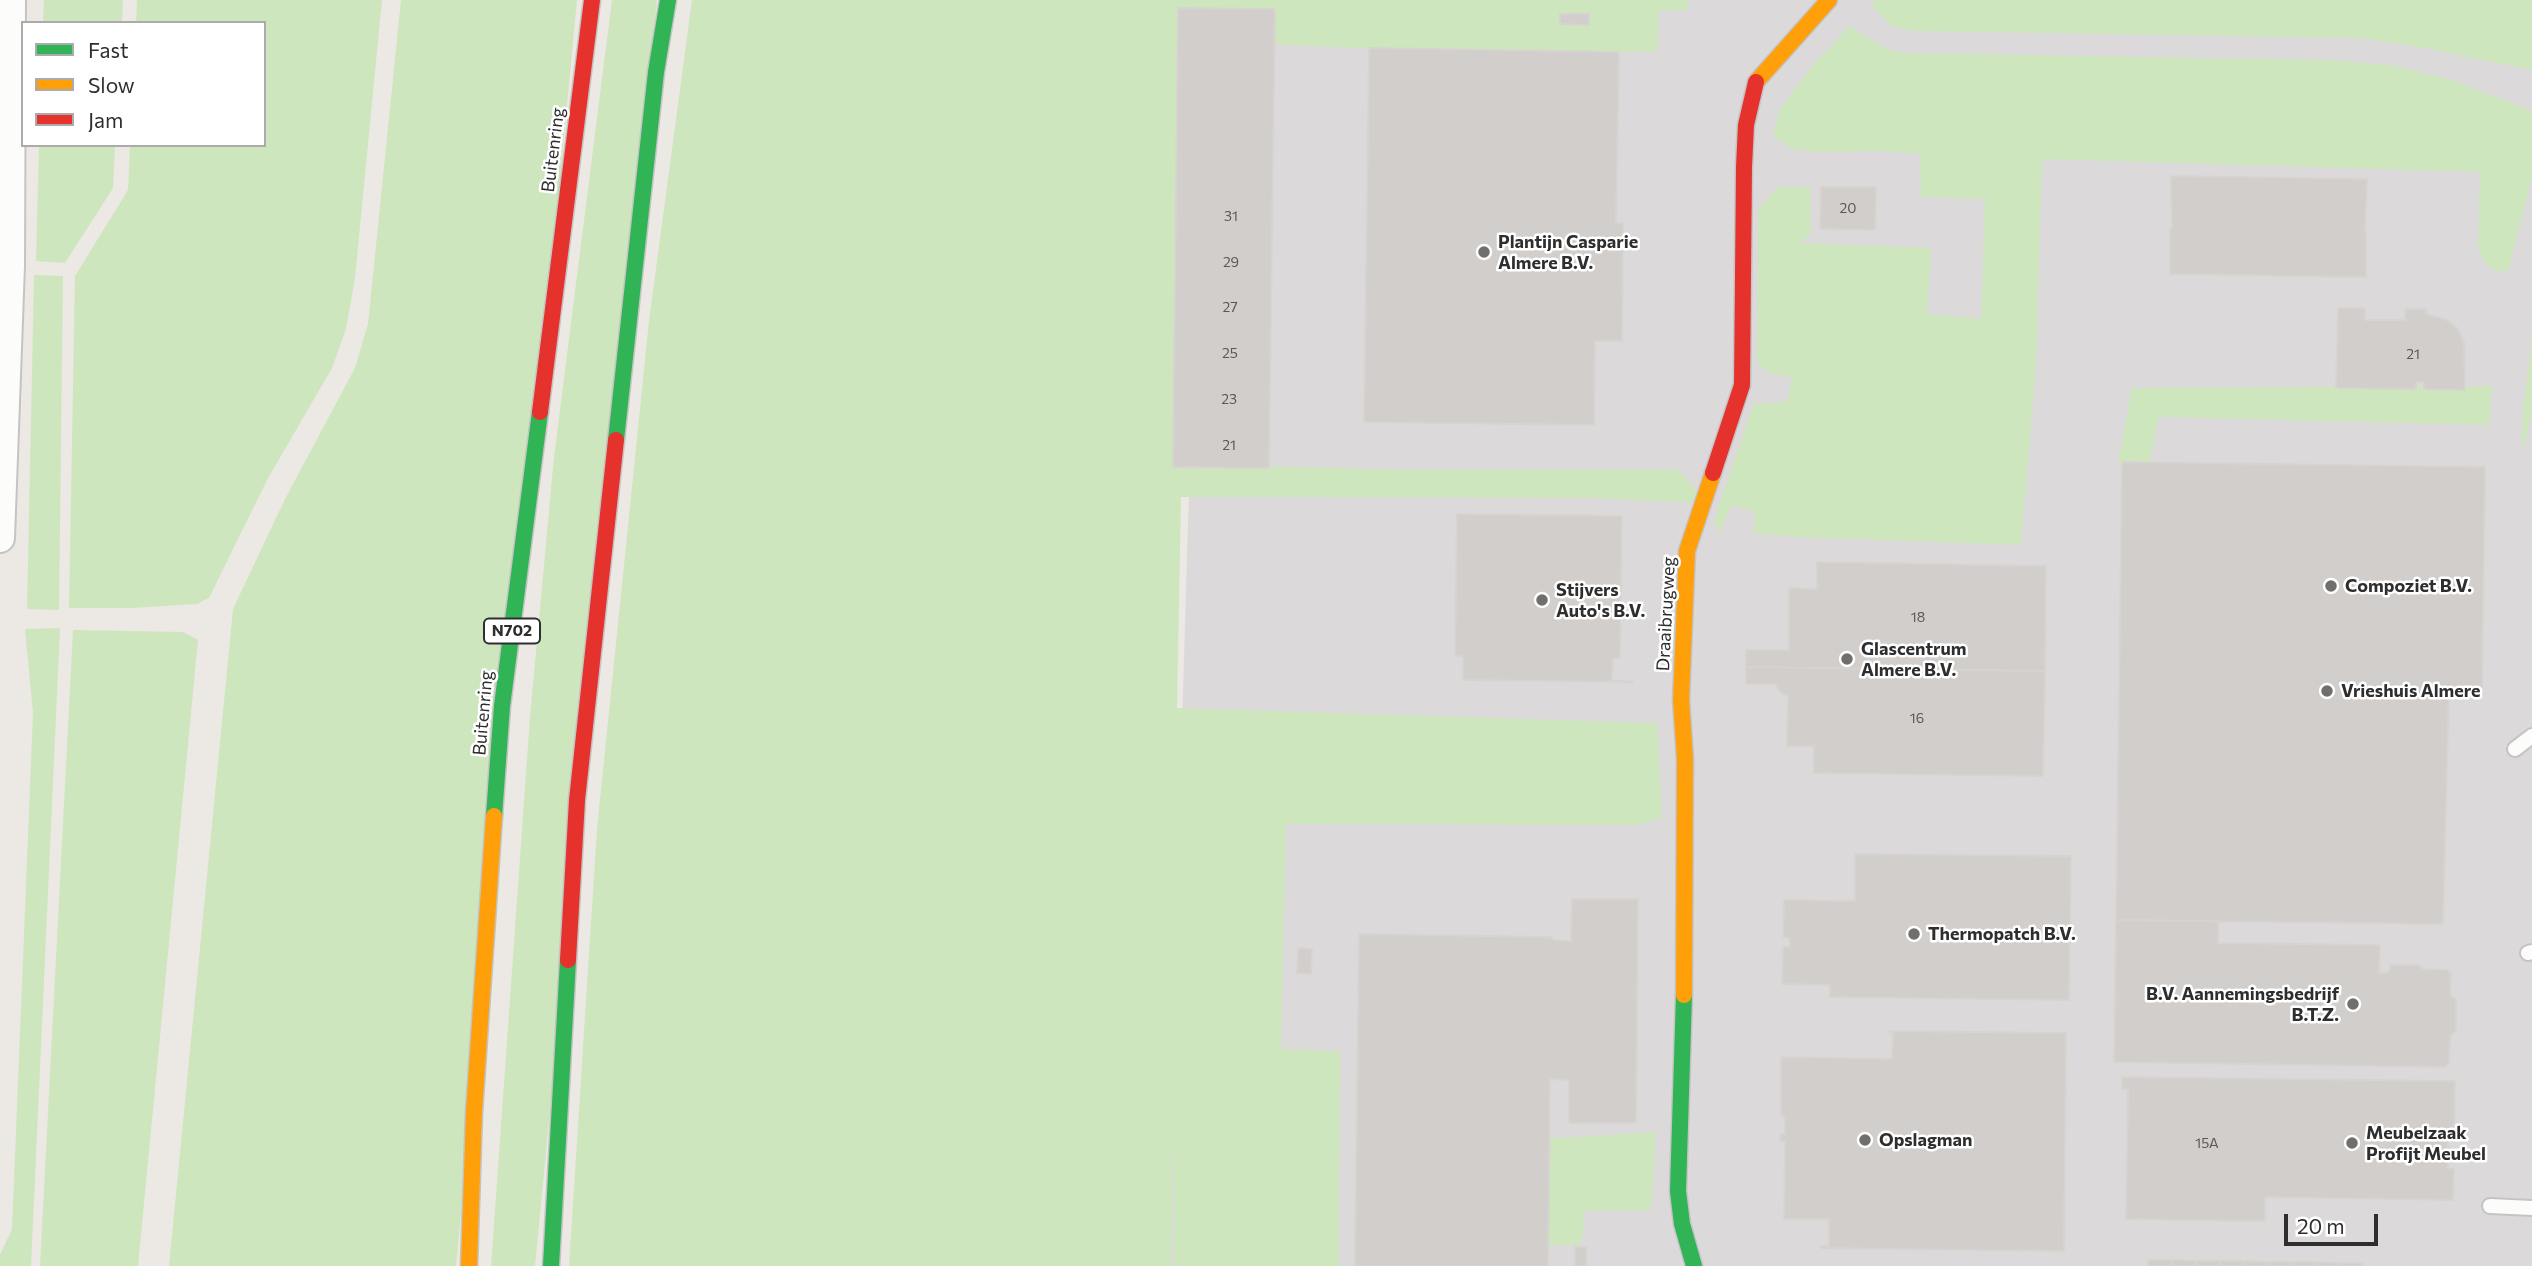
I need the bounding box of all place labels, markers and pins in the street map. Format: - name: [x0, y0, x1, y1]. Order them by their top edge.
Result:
- place label: Plantijn Casparie Almere B.V.: [1498, 231, 1638, 274]
- marker: Plantijn Casparie Almere B.V.: [1476, 244, 1492, 260]
- place label: Compoziet B.V.: [2345, 575, 2472, 597]
- marker: Compoziet B.V.: [2323, 578, 2339, 594]
- place label: Stijvers Auto's B.V.: [1556, 579, 1645, 622]
- marker: Stijvers Auto's B.V.: [1534, 592, 1550, 608]
- place label: Glascentrum Almere B.V.: [1861, 638, 1967, 680]
- marker: Glascentrum Almere B.V.: [1839, 651, 1855, 667]
- place label: Vrieshuis Almere: [2341, 680, 2480, 702]
- marker: Vrieshuis Almere: [2319, 683, 2335, 699]
- place label: Thermopatch B.V.: [1928, 923, 2076, 945]
- marker: Thermopatch B.V.: [1906, 926, 1922, 942]
- place label: B.V. Aannemingsbedrijf B.T.Z.: [2146, 983, 2339, 1026]
- marker: B.V. Aannemingsbedrijf B.T.Z.: [2345, 996, 2361, 1012]
- place label: Meubelzaak Profijt Meubel: [2366, 1122, 2486, 1164]
- place label: Opslagman: [1879, 1129, 1972, 1151]
- marker: Opslagman: [1857, 1132, 1873, 1148]
- marker: Meubelzaak Profijt Meubel: [2344, 1135, 2360, 1151]

